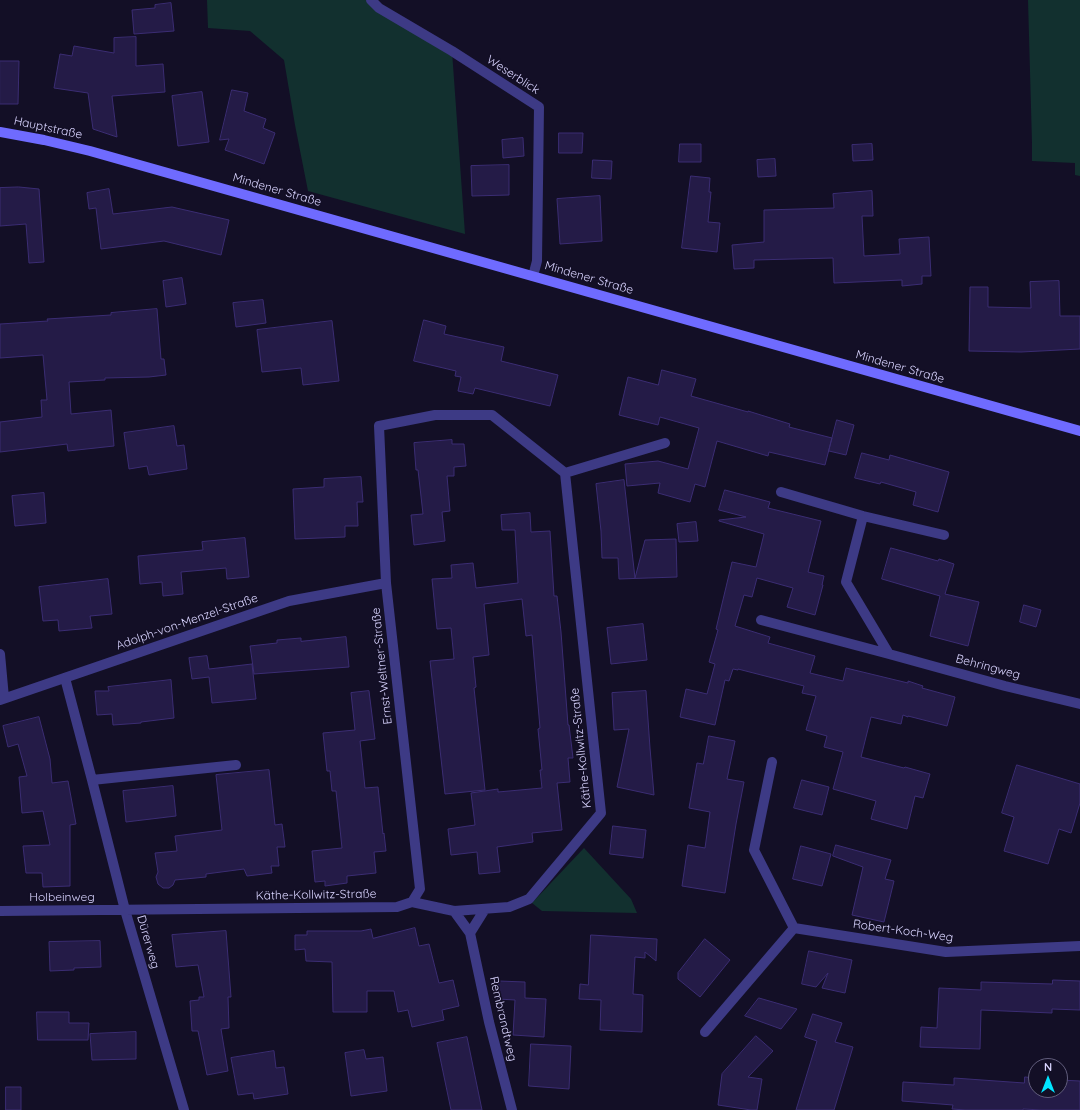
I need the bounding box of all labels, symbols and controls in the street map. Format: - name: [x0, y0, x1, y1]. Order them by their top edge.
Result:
- street label: Weserblick: [484, 52, 542, 98]
- street label: Hauptstraße: [12, 114, 84, 142]
- street label: Mindener Straße: [231, 170, 323, 210]
- street label: Mindener Straße: [543, 258, 635, 298]
- street label: Mindener Straße: [854, 347, 946, 387]
- street label: Adolph-von-Menzel-Straße: [114, 591, 260, 653]
- street label: Ernst-Weltner-Straße: [369, 607, 395, 725]
- street label: Behringweg: [954, 651, 1022, 683]
- street label: Käthe-Kollwitz-Straße: [568, 687, 594, 809]
- street label: Käthe-Kollwitz-Straße: [255, 887, 377, 903]
- street label: Holbeinweg: [29, 890, 95, 904]
- street label: Dürerweg: [133, 914, 163, 970]
- street label: Robert-Koch-Weg: [852, 917, 954, 945]
- street label: Rembrandtweg: [486, 975, 520, 1063]
- north arrow: [1028, 1058, 1068, 1098]
- text: N: [1044, 1060, 1052, 1074]

